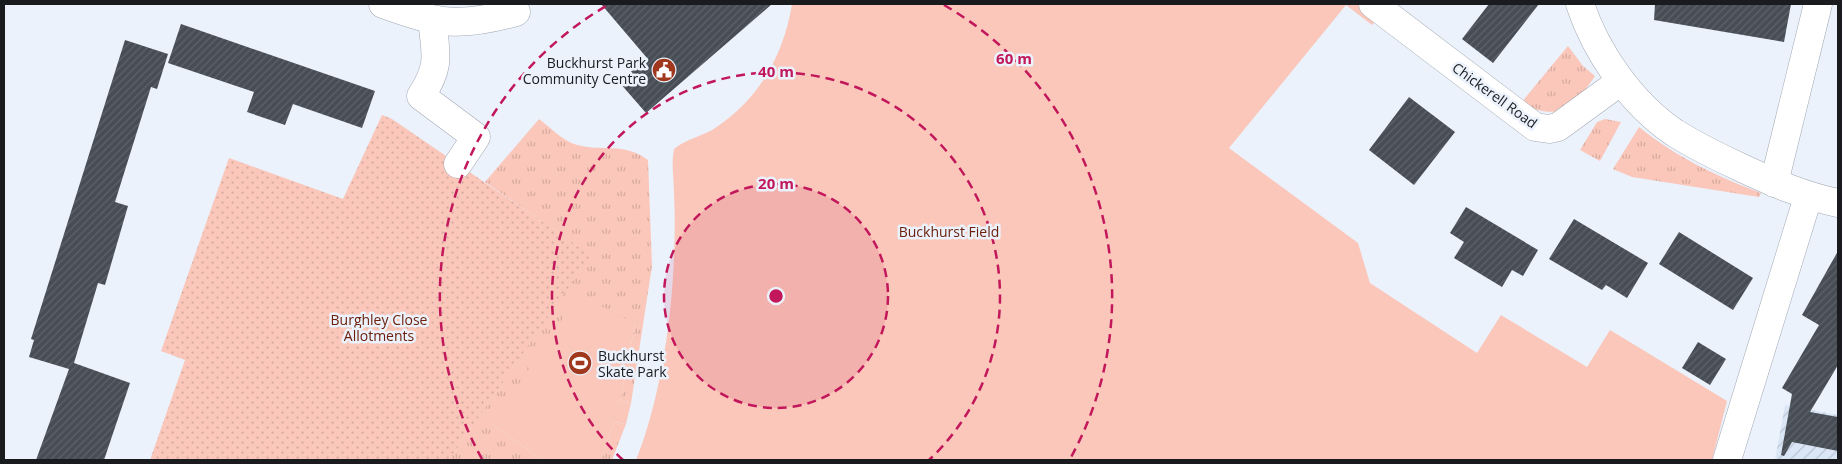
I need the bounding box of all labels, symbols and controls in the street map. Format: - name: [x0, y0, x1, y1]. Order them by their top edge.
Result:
- text: 60 m: [996, 48, 1032, 68]
- place label: Buckhurst Park Community Centre: [523, 53, 647, 88]
- public building icon: Buckhurst Park Community Centre: [651, 57, 677, 83]
- street label: Chickerell Road: [1449, 58, 1541, 132]
- text: 40 m: [758, 61, 794, 81]
- text: 20 m: [758, 173, 794, 193]
- park label: Buckhurst Field: [899, 222, 999, 241]
- centre of rings: [767, 287, 785, 305]
- park label: Burghley Close Allotments: [331, 310, 428, 345]
- place label: Buckhurst Skate Park: [598, 346, 667, 381]
- sports icon: Buckhurst Skate Park: [567, 350, 593, 376]

